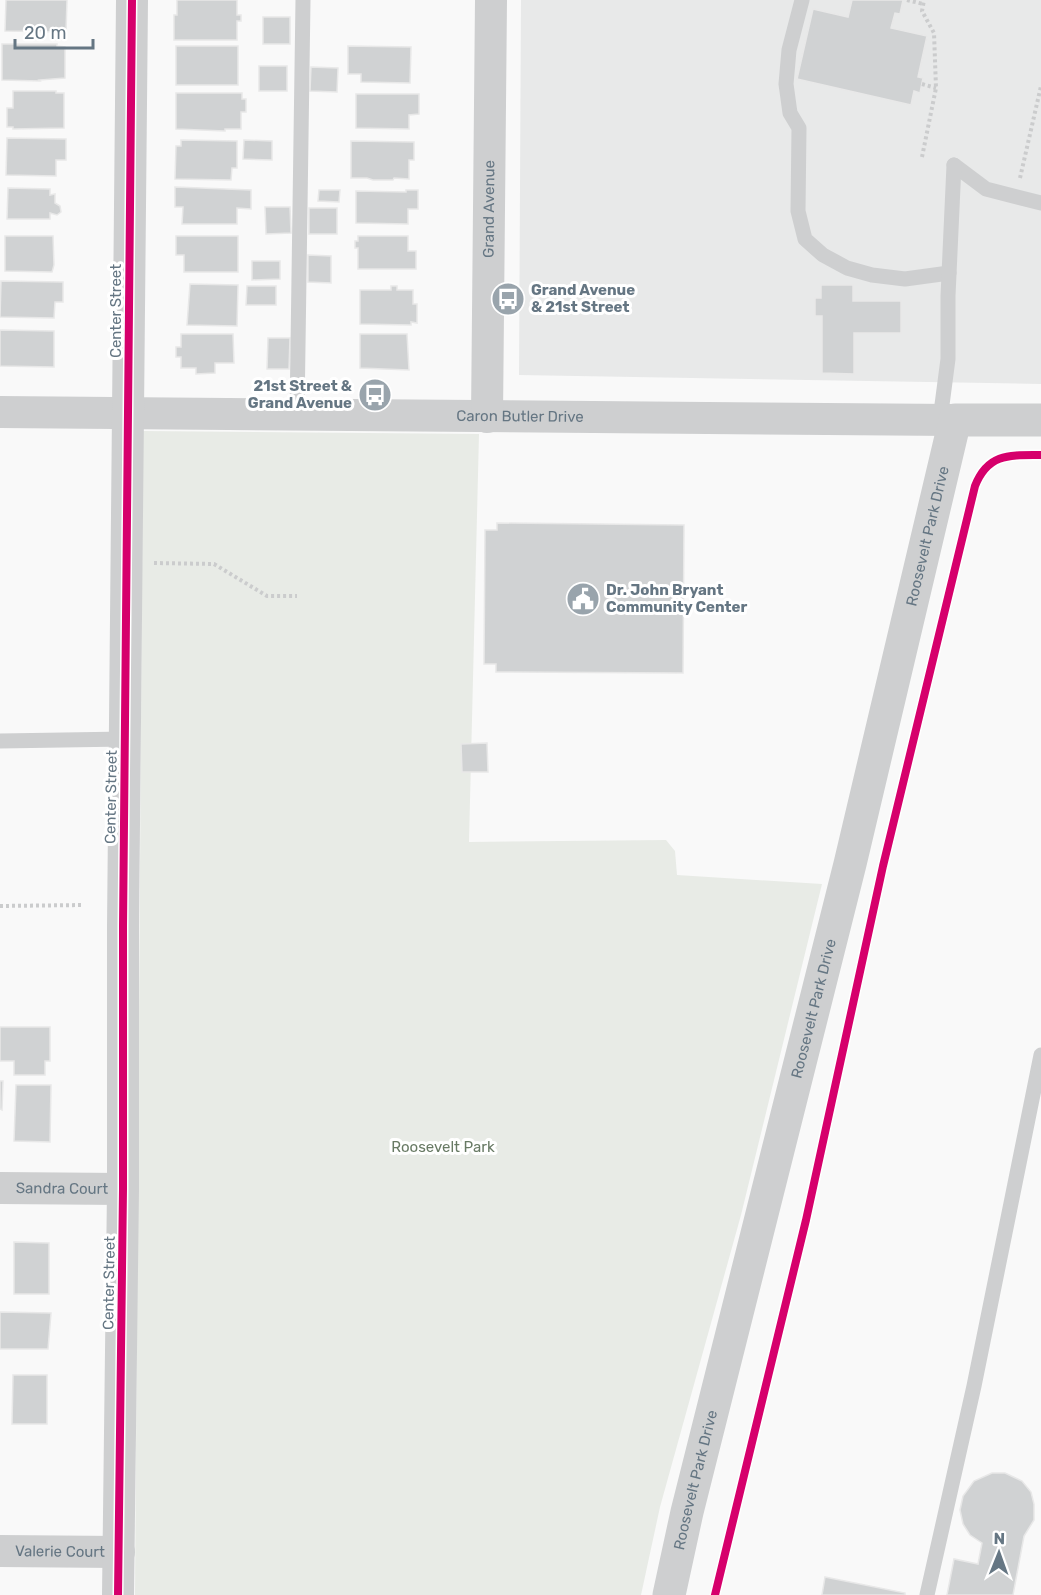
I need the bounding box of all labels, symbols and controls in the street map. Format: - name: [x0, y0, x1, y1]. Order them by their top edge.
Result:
- scale bar: [15, 12, 93, 50]
- text: 20 m: [24, 22, 66, 44]
- street label: Grand Avenue: [480, 160, 498, 258]
- street label: Center Street: [107, 264, 125, 358]
- bus stop icon: Grand Avenue & 21st Street: [490, 281, 526, 317]
- place label: Grand Avenue & 21st Street: [531, 281, 635, 316]
- place label: 21st Street & Grand Avenue: [248, 377, 352, 412]
- bus stop icon: 21st Street & Grand Avenue: [357, 377, 393, 413]
- street label: Caron Butler Drive: [456, 407, 584, 426]
- street label: Roosevelt Park Drive: [902, 464, 953, 608]
- public building icon: Dr. John Bryant Community Center: [565, 581, 601, 617]
- place label: Dr. John Bryant Community Center: [606, 581, 747, 616]
- street label: Center Street: [101, 750, 121, 844]
- street label: Roosevelt Park Drive: [787, 937, 840, 1080]
- park label: Roosevelt Park: [391, 1138, 495, 1156]
- street label: Sandra Court: [16, 1179, 108, 1198]
- street label: Center Street: [99, 1236, 119, 1330]
- street label: Roosevelt Park Drive: [670, 1408, 721, 1552]
- north arrow: [969, 1523, 1029, 1583]
- text: N: [993, 1529, 1005, 1548]
- street label: Valerie Court: [15, 1542, 105, 1561]

